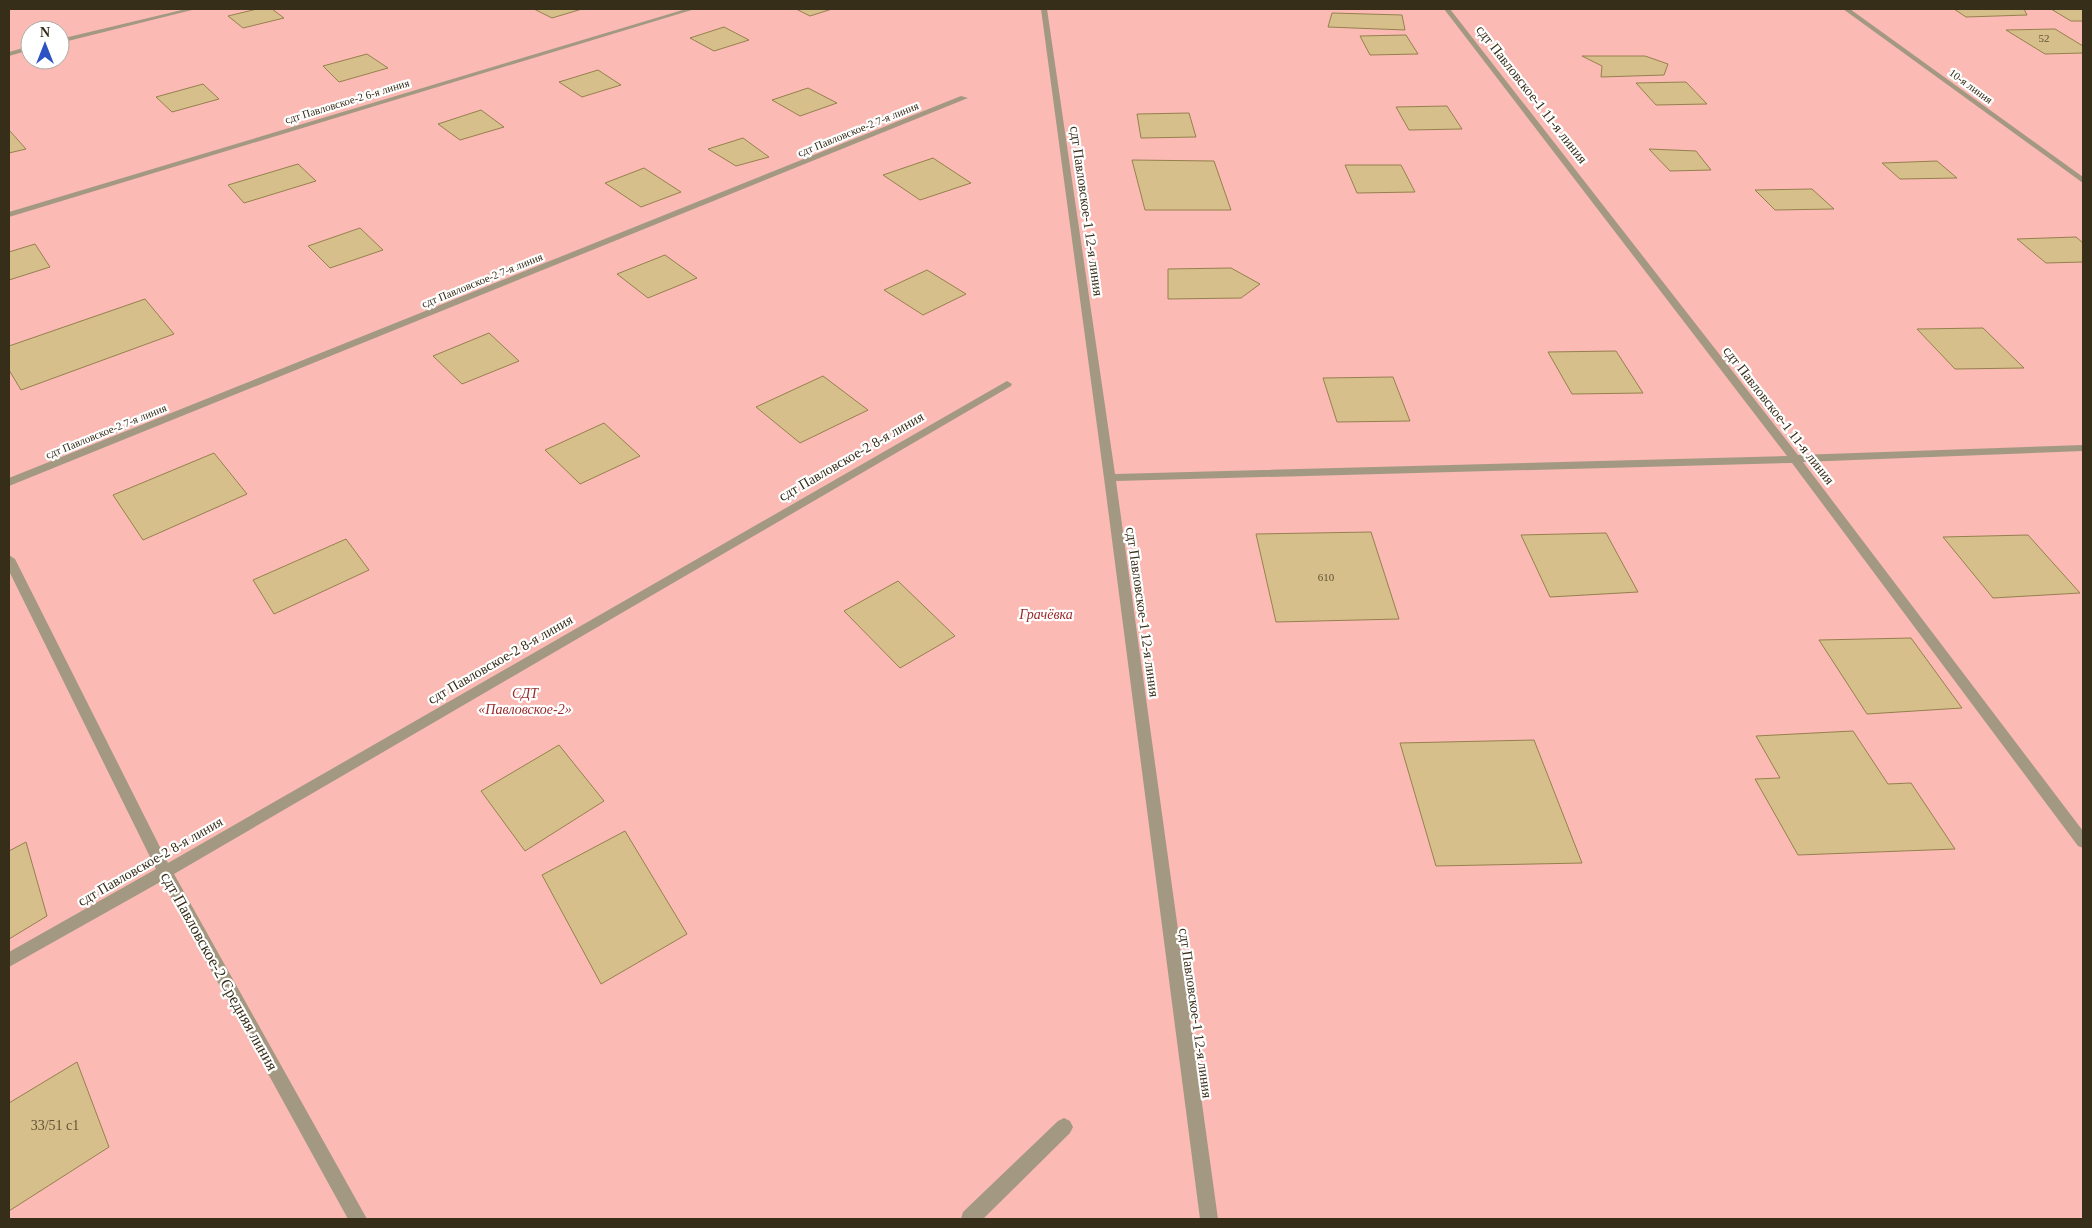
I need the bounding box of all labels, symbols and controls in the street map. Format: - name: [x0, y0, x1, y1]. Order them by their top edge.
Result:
- north arrow: [20, 20, 70, 70]
- street label: сдт Павловское-1 11-я линия: [1473, 22, 1591, 167]
- text: N: [40, 25, 50, 40]
- house number: 52: [2039, 32, 2050, 44]
- street label: 10-я линия: [1947, 66, 1995, 106]
- street label: сдт Павловское-2 6-я линия: [283, 76, 411, 126]
- street label: сдт Павловское-2 7-я линия: [796, 99, 920, 159]
- street label: сдт Павловское-1 12-я линия: [1067, 125, 1106, 298]
- street label: сдт Павловское-2 7-я линия: [420, 250, 544, 310]
- street label: сдт Павловское-1 11-я линия: [1720, 343, 1838, 488]
- street label: сдт Павловское-2 7-я линия: [44, 401, 168, 461]
- street label: сдт Павловское-2 8-я линия: [776, 409, 927, 504]
- street label: сдт Павловское-1 12-я линия: [1123, 526, 1162, 699]
- house number: 610: [1318, 571, 1335, 583]
- park label: Грачёвка: [1018, 607, 1073, 622]
- street label: сдт Павловское-2 8-я линия: [425, 612, 576, 707]
- park label: СДТ «Павловское-2»: [478, 686, 572, 717]
- street label: сдт Павловское-2 8-я линия: [75, 814, 226, 909]
- street label: сдт Павловское-2 Средняя линия: [157, 869, 282, 1075]
- street label: сдт Павловское-1 12-я линия: [1176, 927, 1215, 1100]
- house number: 33/51 с1: [31, 1118, 79, 1133]

